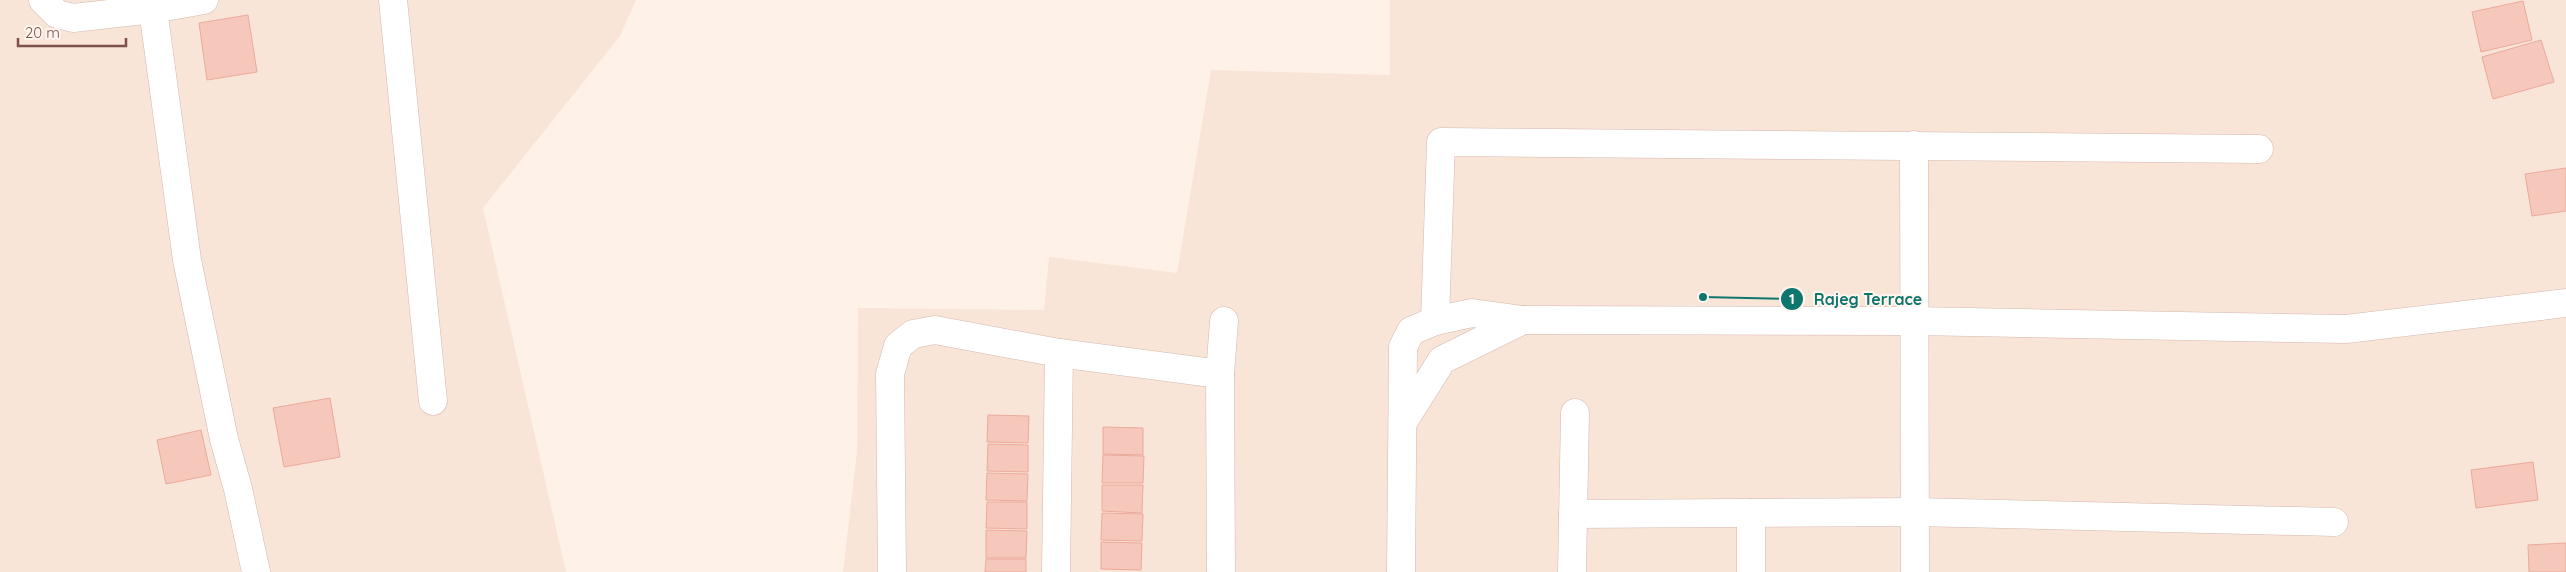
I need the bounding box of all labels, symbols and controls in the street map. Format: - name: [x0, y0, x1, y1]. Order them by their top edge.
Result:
- scale bar: [18, 15, 125, 47]
- text: 20 m: [25, 23, 60, 42]
- callout: Rajeg Terrace: [1779, 283, 1933, 314]
- text: 1: [1789, 289, 1795, 308]
- text: Rajeg Terrace: [1814, 289, 1922, 309]

